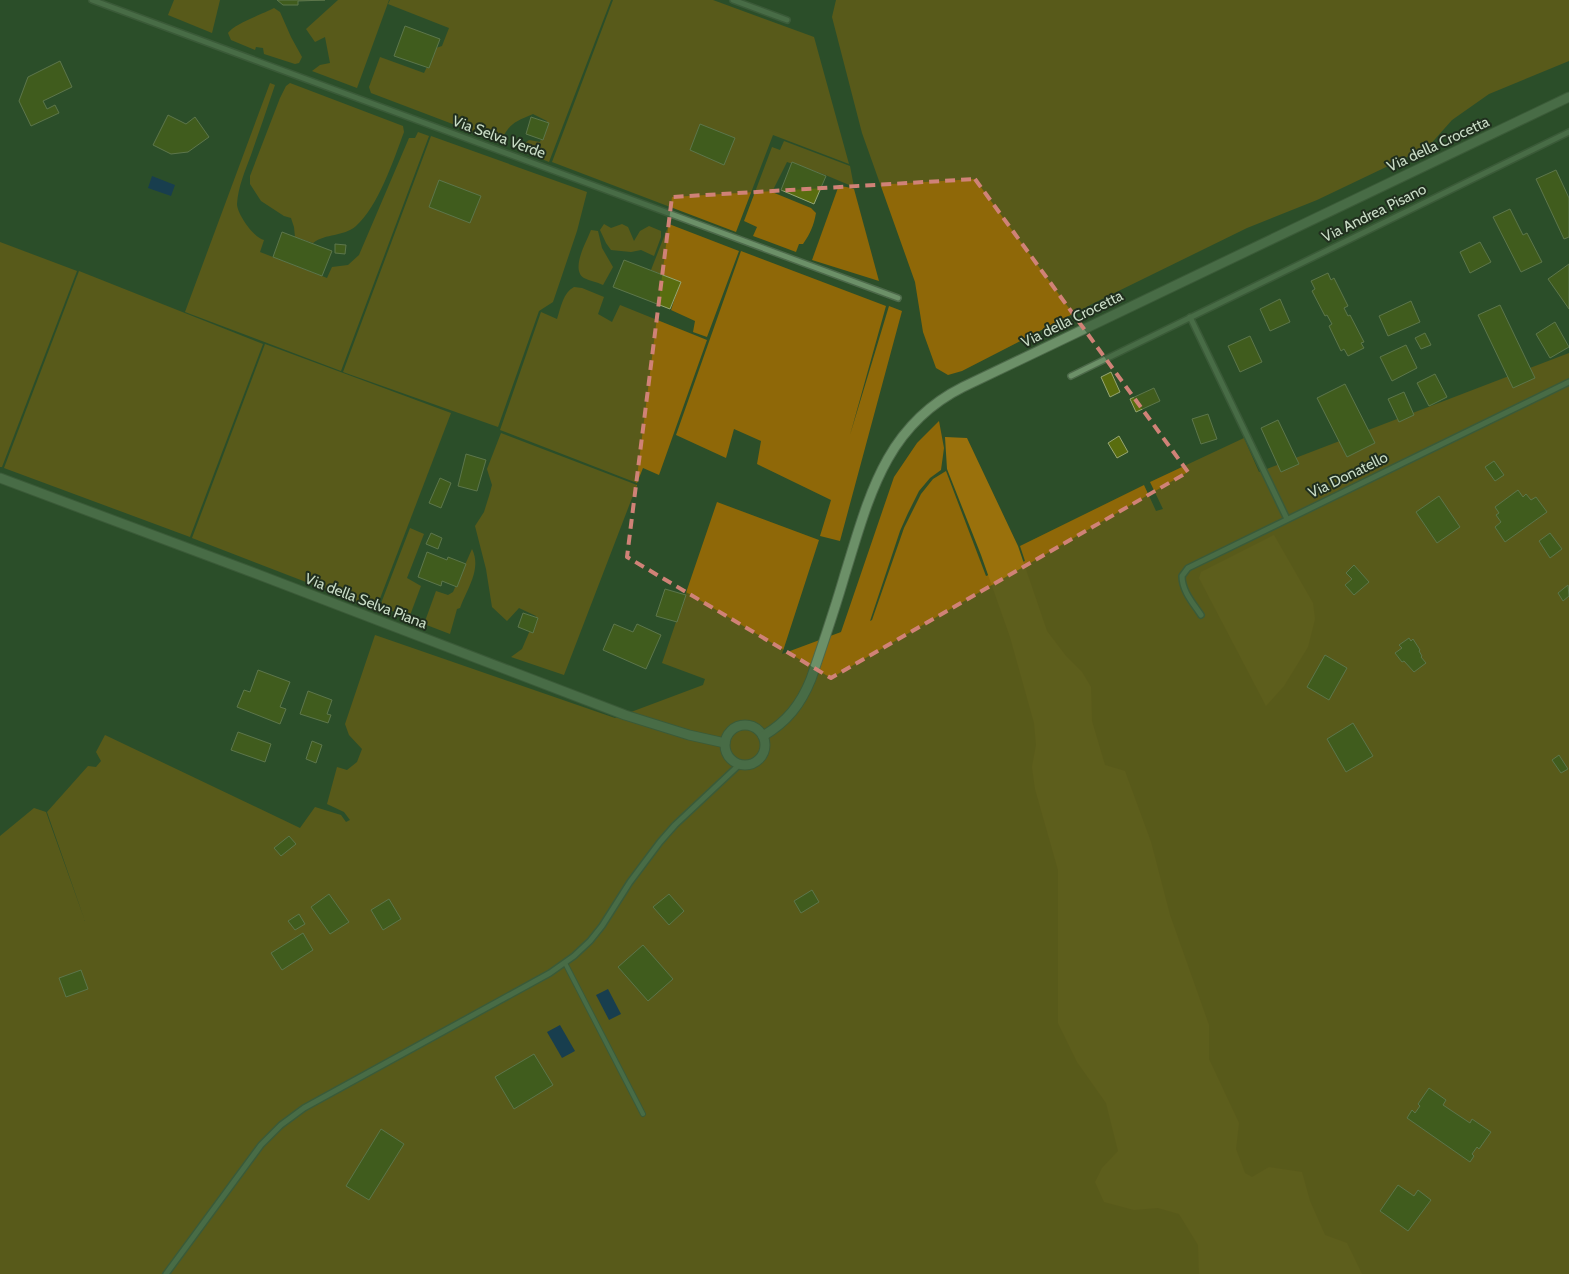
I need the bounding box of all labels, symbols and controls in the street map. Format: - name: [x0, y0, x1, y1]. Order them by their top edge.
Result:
- street label: Via Selva Verde: [450, 112, 548, 162]
- street label: Via della Crocetta: [1384, 112, 1493, 176]
- street label: Via Andrea Pisano: [1319, 180, 1429, 246]
- street label: Via della Crocetta: [1018, 286, 1126, 351]
- street label: Via Donatello: [1305, 448, 1391, 502]
- street label: Via della Selva Piana: [302, 569, 430, 633]

